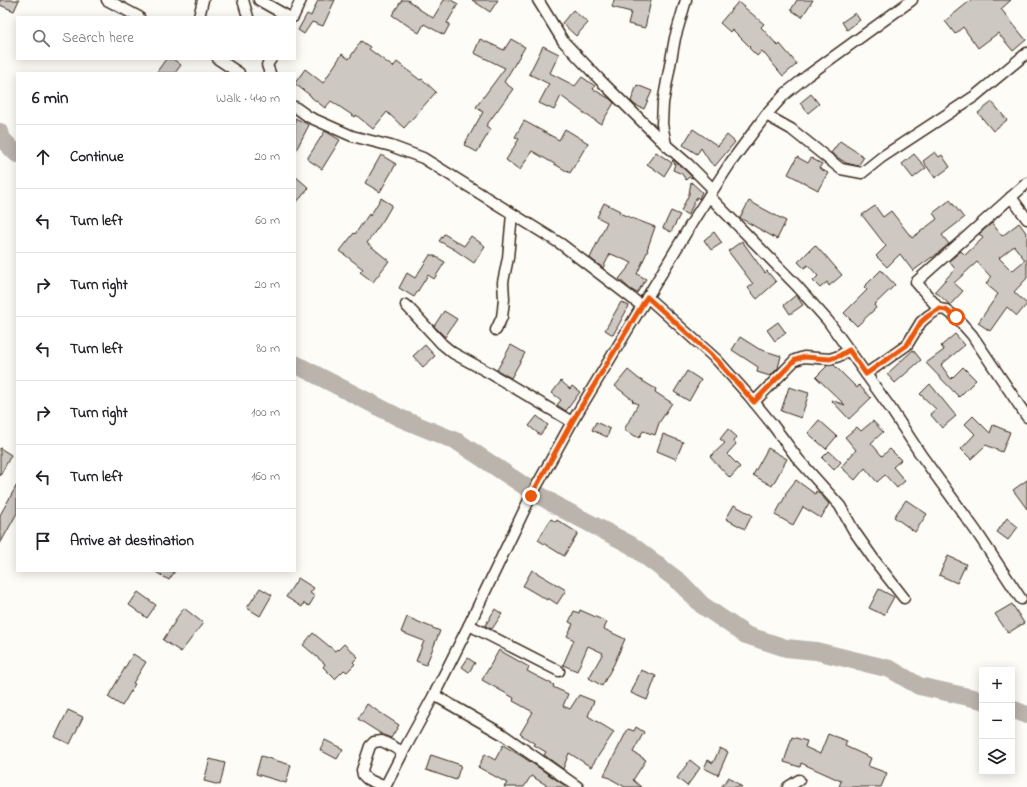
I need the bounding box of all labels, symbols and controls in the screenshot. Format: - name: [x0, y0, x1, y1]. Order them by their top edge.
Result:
- search box: [16, 16, 296, 60]
- icon: search: [30, 27, 52, 49]
- text: Search here: [62, 27, 134, 49]
- text: 6 min: [32, 86, 68, 111]
- text: Walk · 440 m: [216, 89, 280, 108]
- icon: ahead: [32, 146, 54, 168]
- text: Continue: [70, 146, 124, 168]
- text: 20 m: [255, 147, 280, 166]
- icon: left: [32, 210, 54, 232]
- text: Turn left: [70, 210, 123, 232]
- text: 60 m: [255, 211, 280, 230]
- icon: right: [32, 274, 54, 296]
- text: Turn right: [70, 274, 128, 296]
- text: 20 m: [255, 275, 280, 294]
- route start: [947, 308, 965, 326]
- icon: left: [32, 338, 54, 360]
- text: Turn left: [70, 338, 123, 360]
- text: 80 m: [256, 339, 280, 358]
- icon: right: [32, 402, 54, 424]
- text: Turn right: [70, 402, 128, 424]
- text: 100 m: [251, 403, 280, 422]
- icon: left: [32, 466, 54, 488]
- text: Turn left: [70, 466, 123, 488]
- text: 160 m: [251, 467, 280, 486]
- route end: [522, 487, 540, 505]
- icon: arrive: [32, 530, 54, 552]
- text: Arrive at destination: [70, 530, 194, 552]
- map controls: [979, 667, 1015, 775]
- button: +: [979, 667, 1015, 703]
- button: −: [979, 703, 1015, 739]
- button: layers: [979, 739, 1015, 775]

